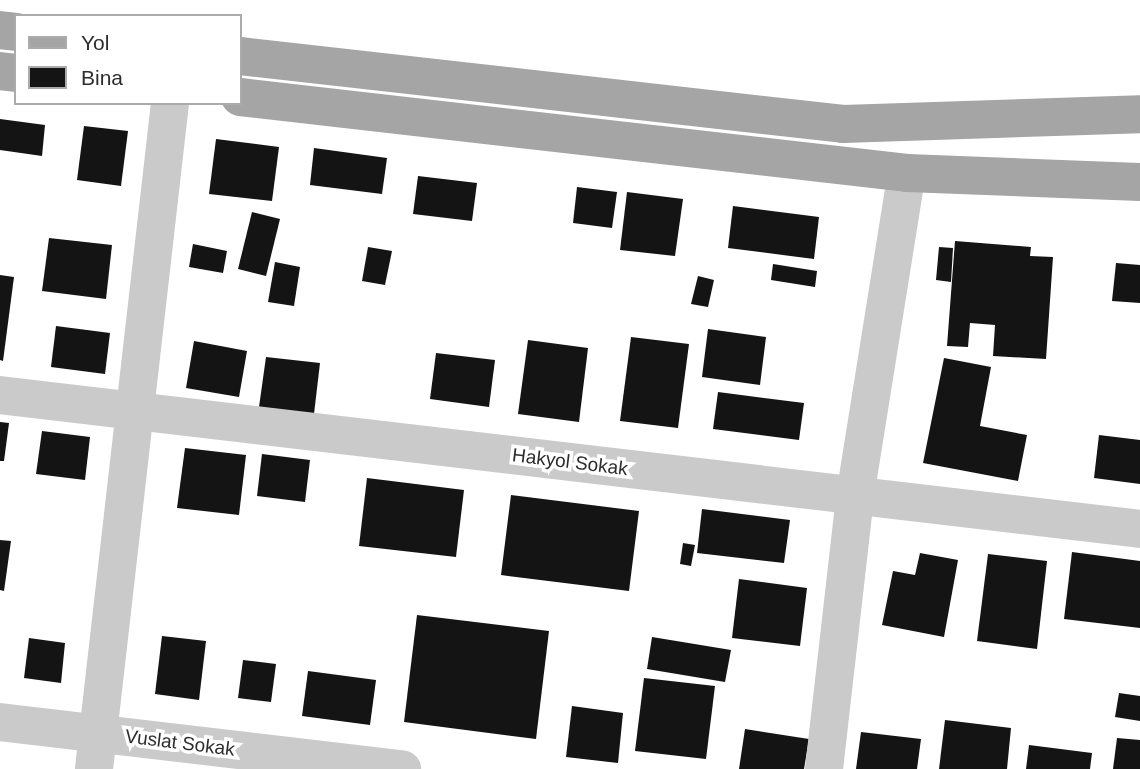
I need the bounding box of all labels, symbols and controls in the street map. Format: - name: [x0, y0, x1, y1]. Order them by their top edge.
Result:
- legend: [14, 14, 242, 105]
- text: Yol: [81, 31, 109, 54]
- text: Bina: [81, 66, 123, 89]
- street label: Hakyol Sokak: [511, 444, 629, 480]
- street label: Vuslat Sokak: [124, 725, 236, 761]

